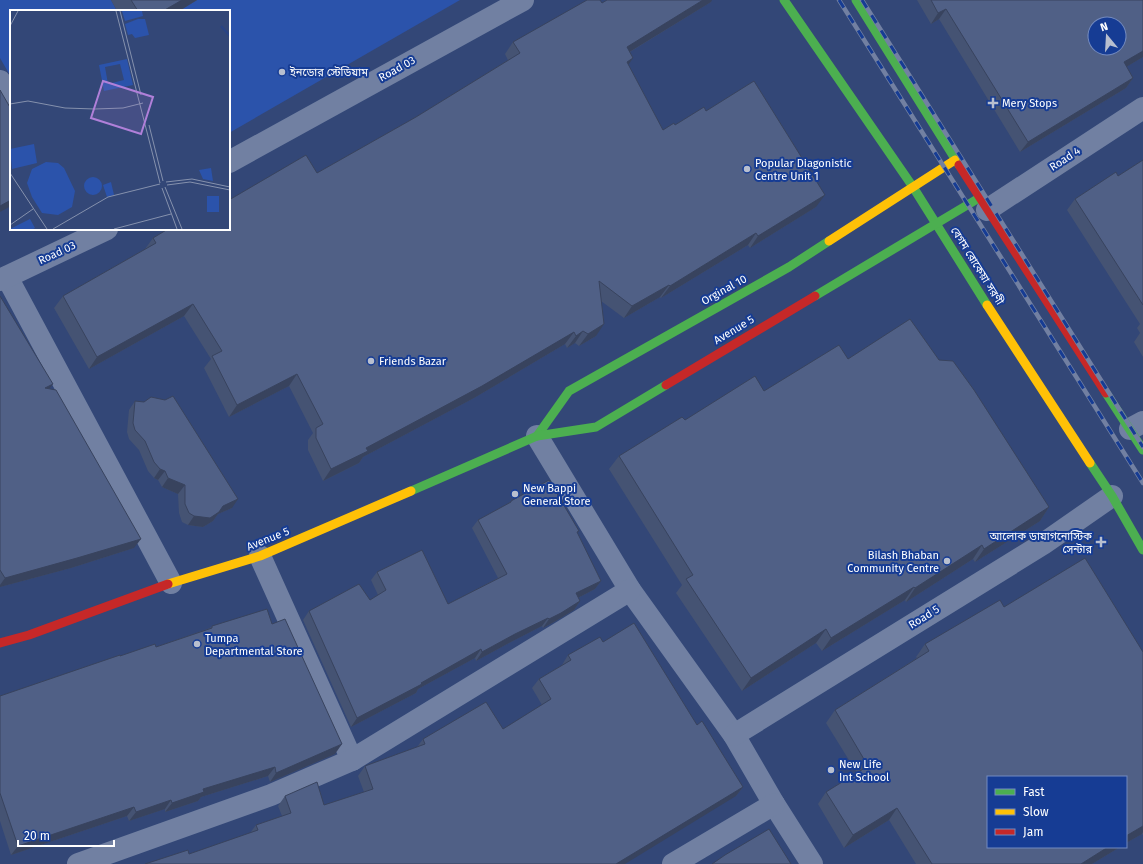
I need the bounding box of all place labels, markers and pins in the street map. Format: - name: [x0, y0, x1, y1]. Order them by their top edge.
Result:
- place label: ইনডোর স্টেডিয়াম: [289, 66, 368, 79]
- marker: ইনডোর স্টেডিয়াম: [277, 67, 287, 77]
- marker: Mery Stops: [987, 97, 999, 109]
- place label: Mery Stops: [1002, 97, 1057, 110]
- place label: Popular Diagonistic Centre Unit 1: [755, 157, 852, 183]
- marker: Popular Diagonistic Centre Unit 1: [742, 164, 752, 174]
- place label: Friends Bazar: [379, 355, 447, 368]
- marker: Friends Bazar: [366, 356, 376, 366]
- place label: New Bappi General Store: [523, 482, 590, 508]
- marker: New Bappi General Store: [510, 489, 520, 499]
- place label: আলোক ডায়াগনোস্টিক সেন্টার: [989, 530, 1092, 556]
- marker: আলোক ডায়াগনোস্টিক সেন্টার: [1095, 536, 1107, 548]
- place label: Bilash Bhaban Community Centre: [847, 549, 939, 575]
- marker: Bilash Bhaban Community Centre: [942, 556, 952, 566]
- place label: Tumpa Departmental Store: [205, 632, 303, 658]
- marker: Tumpa Departmental Store: [192, 639, 202, 649]
- place label: New Life Int School: [839, 758, 889, 784]
- marker: New Life Int School: [826, 765, 836, 775]

